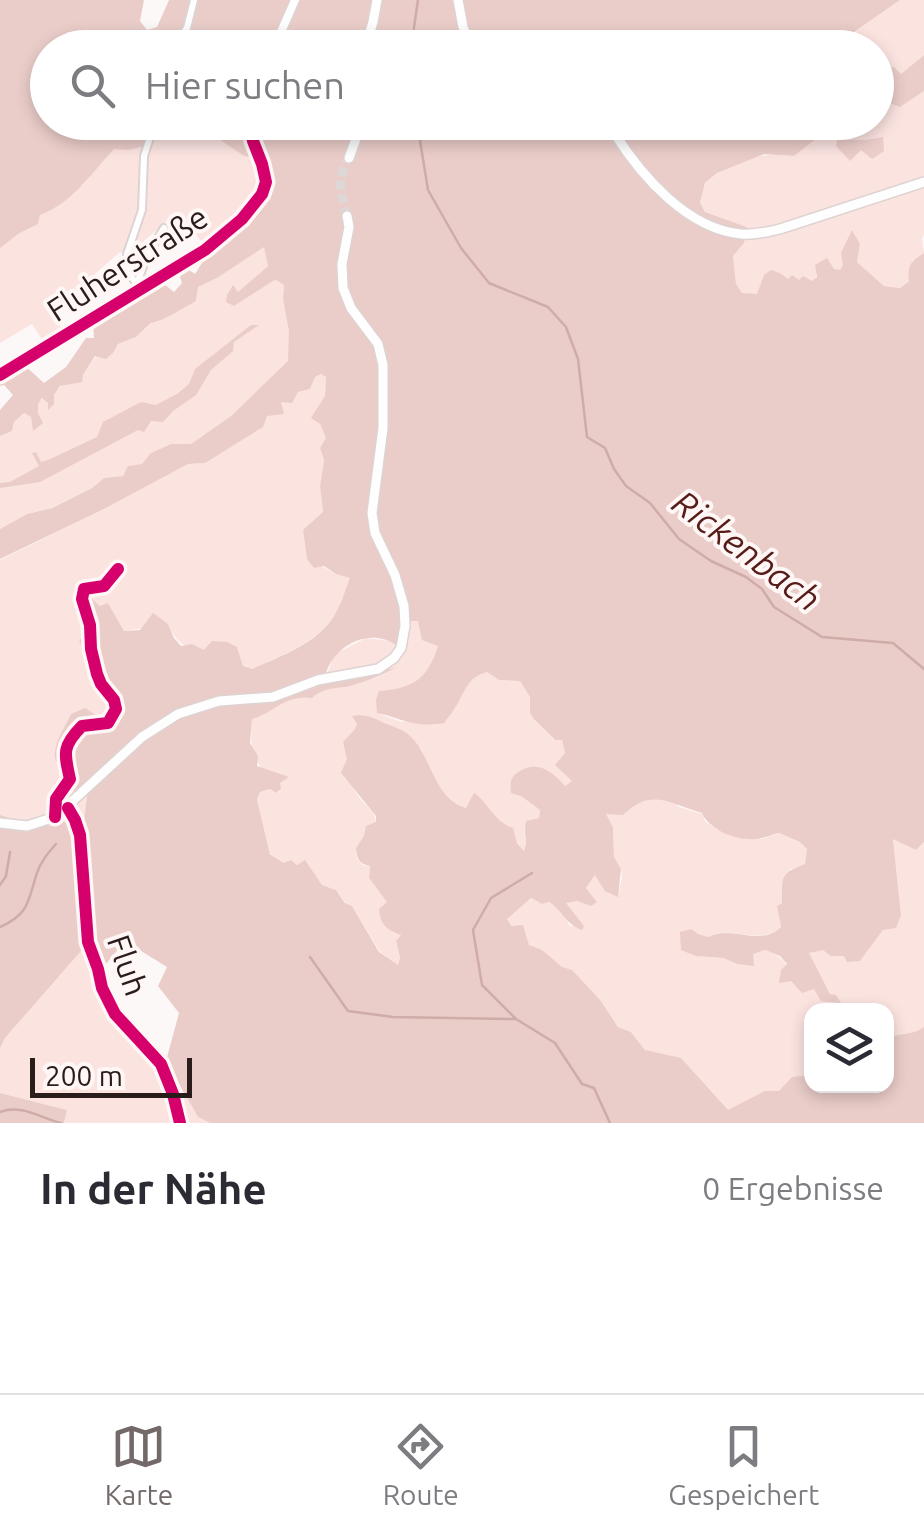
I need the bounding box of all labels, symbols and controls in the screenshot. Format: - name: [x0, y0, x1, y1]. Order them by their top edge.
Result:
- search box: [30, 30, 894, 140]
- icon: search: [65, 58, 120, 113]
- text: Hier suchen: [145, 64, 345, 106]
- street label: Fluherstraße: [40, 198, 214, 328]
- water label: Rickenbach: [665, 482, 829, 618]
- street label: Fluh: [101, 930, 155, 1000]
- map controls: [804, 1003, 894, 1093]
- button: layers: [804, 1003, 894, 1093]
- scale bar: [30, 1053, 192, 1098]
- text: 200 m: [45, 1060, 123, 1091]
- text: In der Nähe: [40, 1165, 267, 1212]
- text: 0 Ergebnisse: [702, 1170, 884, 1206]
- tab: Karte: [105, 1419, 173, 1510]
- tab: Route: [383, 1419, 459, 1510]
- tab: Gespeichert: [668, 1419, 819, 1510]

